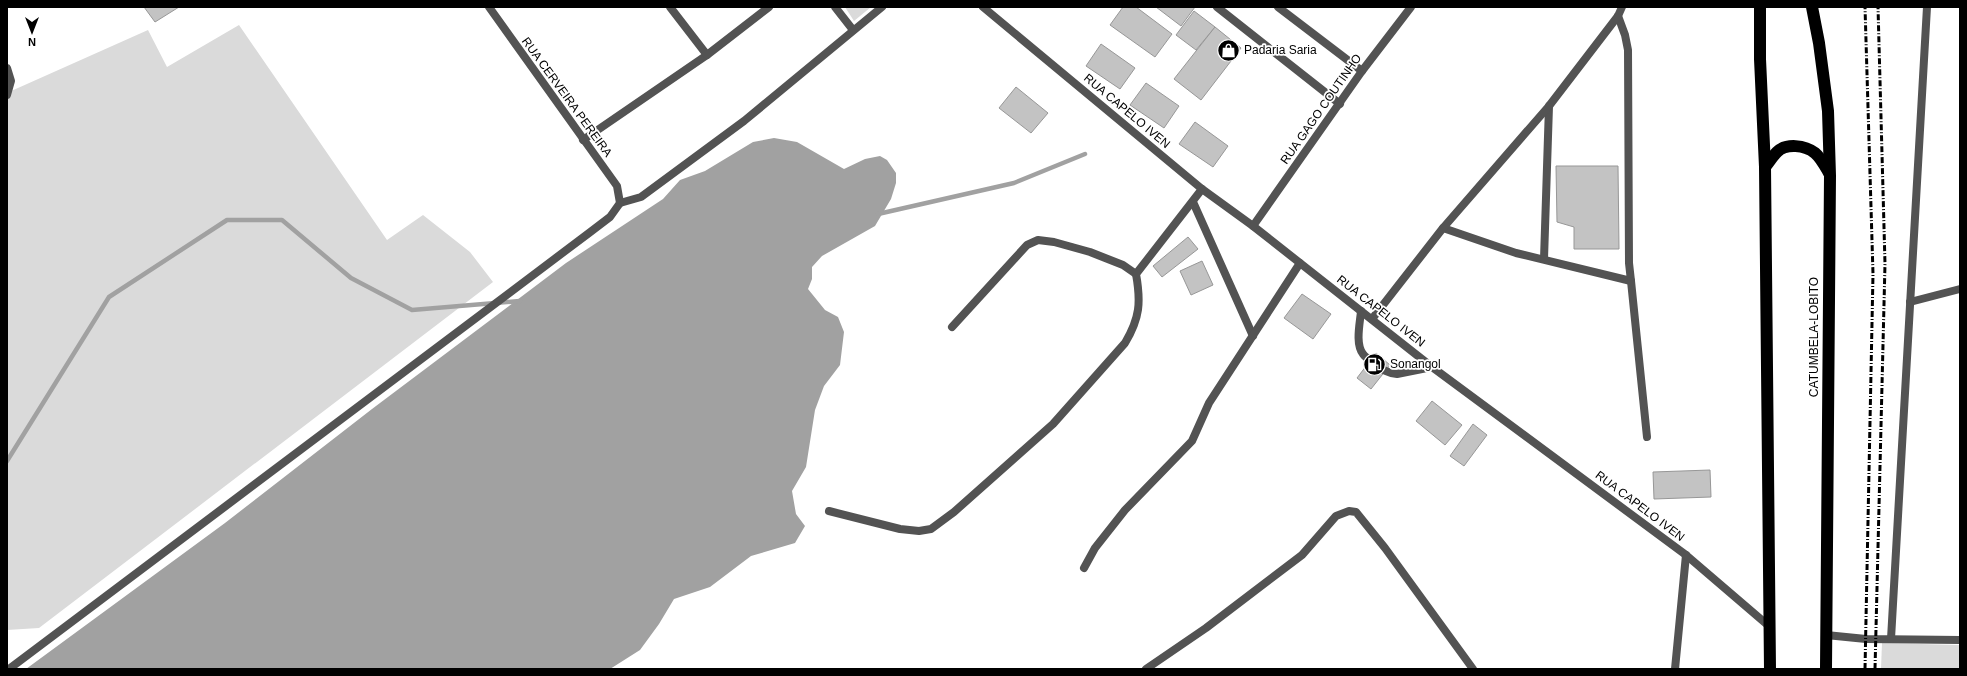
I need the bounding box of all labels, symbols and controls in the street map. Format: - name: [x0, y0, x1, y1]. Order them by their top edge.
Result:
- north arrow: [12, 12, 52, 52]
- street label: RUA CERVEIRA PEREIRA: [519, 34, 615, 160]
- text: N: [28, 36, 36, 48]
- shop icon: Padaria Saria: [1215, 37, 1241, 63]
- place label: Padaria Saria: [1244, 43, 1317, 57]
- street label: RUA GAGO COUTINHO: [1278, 51, 1364, 167]
- street label: RUA CAPELO IVEN: [1081, 71, 1173, 151]
- street label: RUA CAPELO IVEN: [1334, 272, 1428, 350]
- street label: CATUMBELA-LOBITO: [1807, 277, 1821, 397]
- fuel station icon: Sonangol: [1361, 351, 1387, 377]
- place label: Sonangol: [1390, 357, 1441, 371]
- street label: RUA CAPELO IVEN: [1593, 468, 1687, 544]

